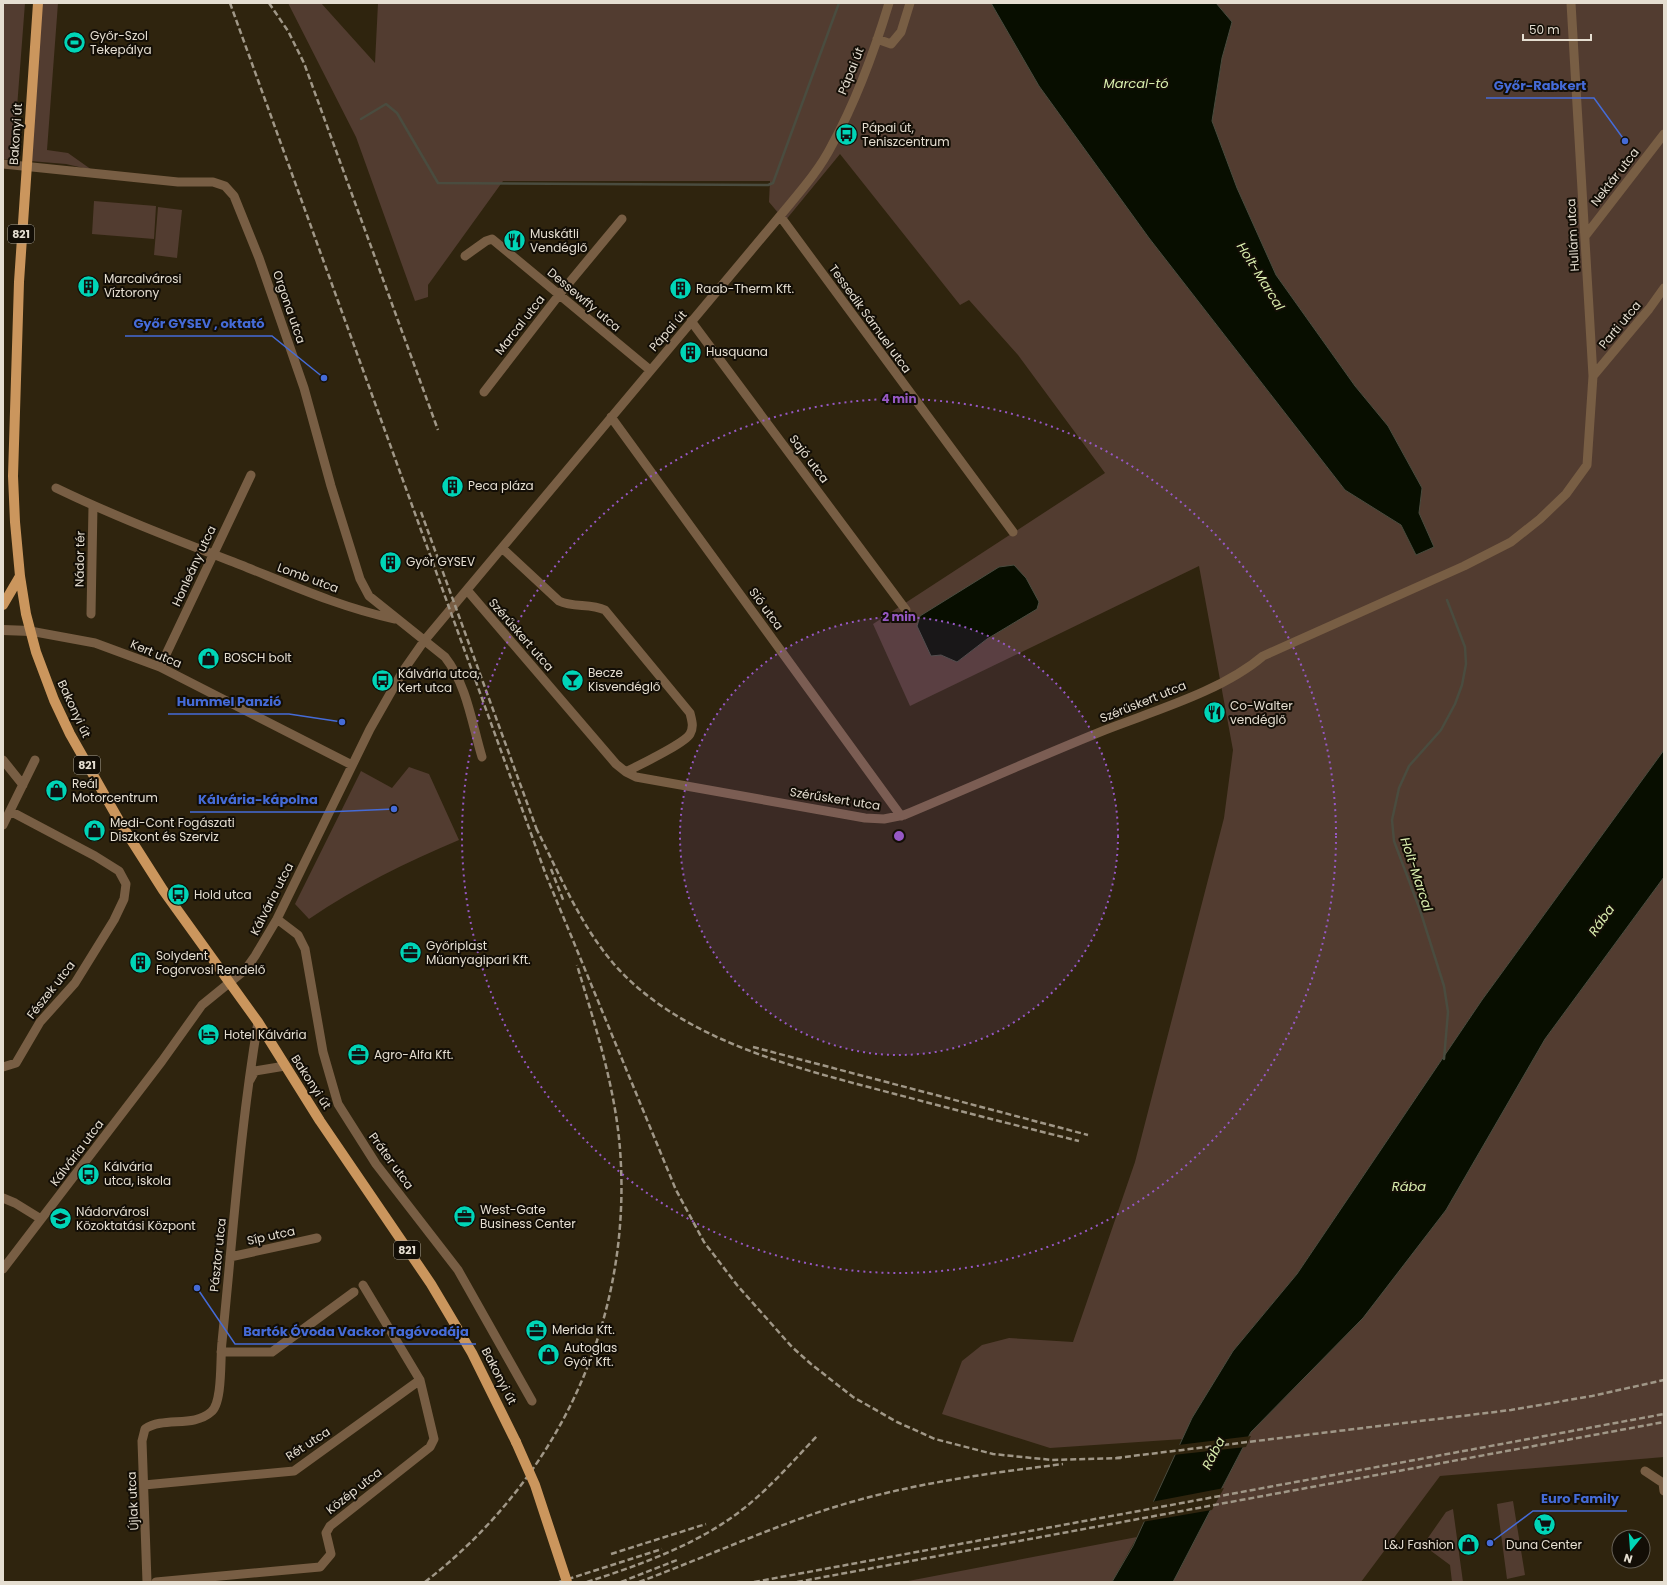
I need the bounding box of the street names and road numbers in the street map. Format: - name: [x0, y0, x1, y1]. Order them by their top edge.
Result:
- street label: Pápai út: [833, 45, 868, 97]
- street label: Bakonyi út: [5, 102, 26, 165]
- street label: Nektár utca: [1586, 144, 1643, 209]
- street label: Hullám utca: [1562, 198, 1583, 272]
- road number: 821: [8, 225, 34, 243]
- street label: Tessedik Sámuel utca: [825, 261, 916, 377]
- street label: Dessewffy utca: [544, 264, 625, 335]
- street label: Orgona utca: [269, 268, 310, 346]
- street label: Marcal utca: [491, 291, 548, 358]
- street label: Parti utca: [1595, 297, 1645, 352]
- street label: Pápai út: [645, 306, 690, 355]
- street label: Sajó utca: [786, 431, 833, 486]
- street label: Honleány utca: [167, 523, 220, 609]
- street label: Nádor tér: [71, 530, 88, 587]
- street label: Lomb utca: [275, 559, 341, 596]
- street label: Sió utca: [745, 584, 787, 633]
- street label: Szérűskert utca: [485, 595, 558, 675]
- street label: Kert utca: [128, 635, 184, 672]
- street label: Bakonyi út: [54, 677, 95, 740]
- street label: Szérűskert utca: [1097, 677, 1188, 727]
- road number: 821: [74, 756, 100, 774]
- street label: Szérűskert utca: [789, 783, 882, 814]
- street label: Kálvária utca: [246, 860, 297, 938]
- street label: Fészek utca: [23, 957, 79, 1022]
- street label: Bakonyi út: [287, 1051, 335, 1112]
- street label: Kálvária utca: [46, 1116, 107, 1189]
- street label: Práter utca: [365, 1129, 418, 1193]
- street label: Pásztor utca: [205, 1217, 230, 1293]
- street label: Síp utca: [245, 1222, 297, 1249]
- road number: 821: [394, 1241, 420, 1259]
- street label: Bakonyi út: [478, 1344, 521, 1407]
- street label: Rét utca: [282, 1423, 333, 1464]
- street label: Közép utca: [322, 1463, 385, 1518]
- street label: Újlak utca: [122, 1471, 143, 1531]

